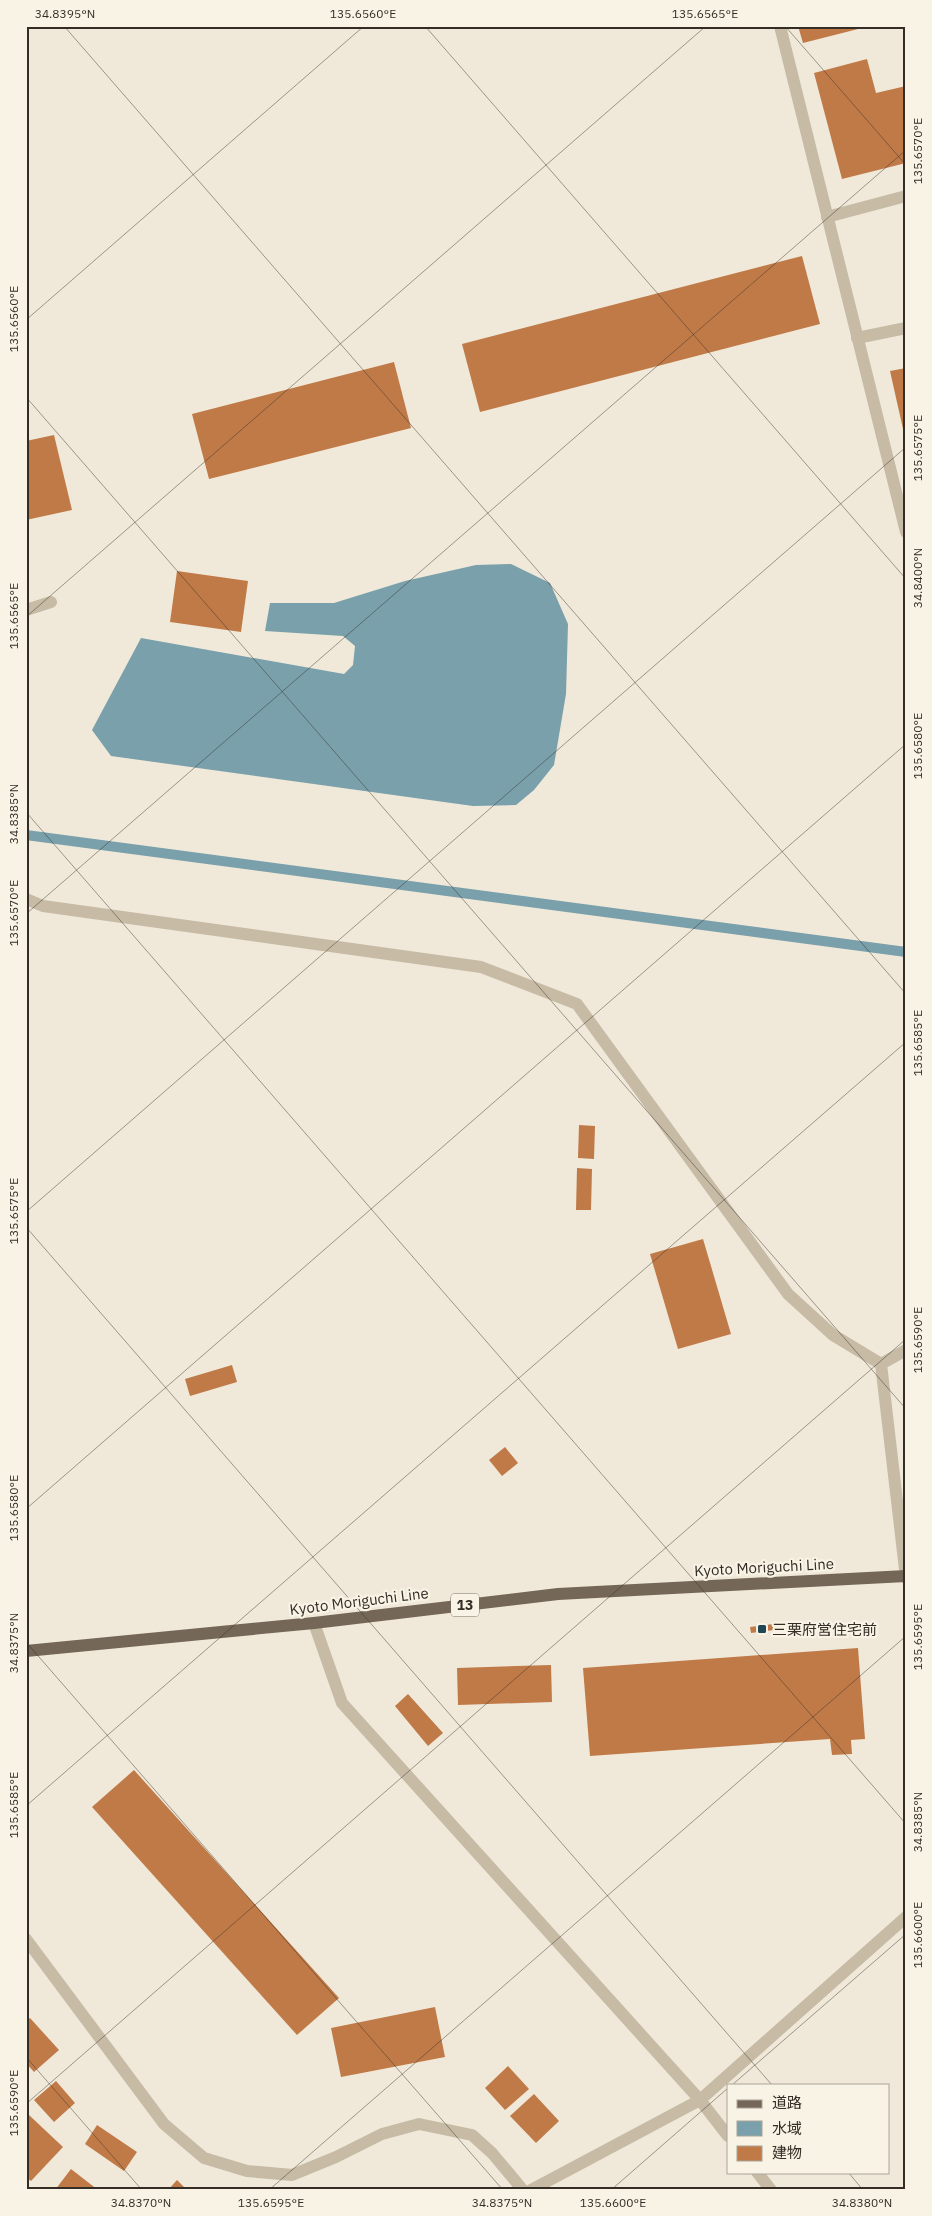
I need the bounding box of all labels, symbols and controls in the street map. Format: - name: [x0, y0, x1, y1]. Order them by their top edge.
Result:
- text: 34.8395°N: [35, 6, 95, 21]
- text: 135.6560°E: [330, 6, 396, 21]
- text: 135.6565°E: [672, 6, 738, 21]
- text: 135.6570°E: [910, 118, 925, 184]
- text: 135.6560°E: [6, 286, 21, 352]
- text: 135.6575°E: [910, 415, 925, 481]
- text: 34.8400°N: [910, 548, 925, 608]
- text: 135.6565°E: [6, 583, 21, 649]
- text: 135.6580°E: [910, 713, 925, 779]
- text: 34.8385°N: [6, 784, 21, 844]
- text: 135.6570°E: [6, 880, 21, 946]
- text: 135.6585°E: [910, 1010, 925, 1076]
- text: 135.6575°E: [6, 1178, 21, 1244]
- text: 135.6590°E: [910, 1307, 925, 1373]
- text: 135.6580°E: [6, 1475, 21, 1541]
- street label: Kyoto Moriguchi Line: [694, 1554, 834, 1580]
- street label: Kyoto Moriguchi Line: [288, 1583, 430, 1619]
- road number: 13: [451, 1594, 479, 1616]
- text: 135.6595°E: [910, 1604, 925, 1670]
- text: 34.8375°N: [6, 1613, 21, 1673]
- place label: 三栗府営住宅前: [772, 1620, 877, 1639]
- marker: 三栗府営住宅前: [756, 1623, 768, 1635]
- text: 135.6585°E: [6, 1772, 21, 1838]
- text: 34.8385°N: [910, 1792, 925, 1852]
- text: 135.6600°E: [910, 1902, 925, 1968]
- text: 135.6590°E: [6, 2070, 21, 2136]
- legend: [727, 2084, 890, 2174]
- text: 道路: [772, 2093, 802, 2112]
- text: 水域: [772, 2119, 802, 2138]
- text: 建物: [772, 2143, 802, 2162]
- text: 34.8370°N: [111, 2195, 171, 2210]
- text: 135.6595°E: [238, 2195, 304, 2210]
- text: 34.8375°N: [472, 2195, 532, 2210]
- text: 135.6600°E: [580, 2195, 646, 2210]
- text: 34.8380°N: [832, 2195, 892, 2210]

